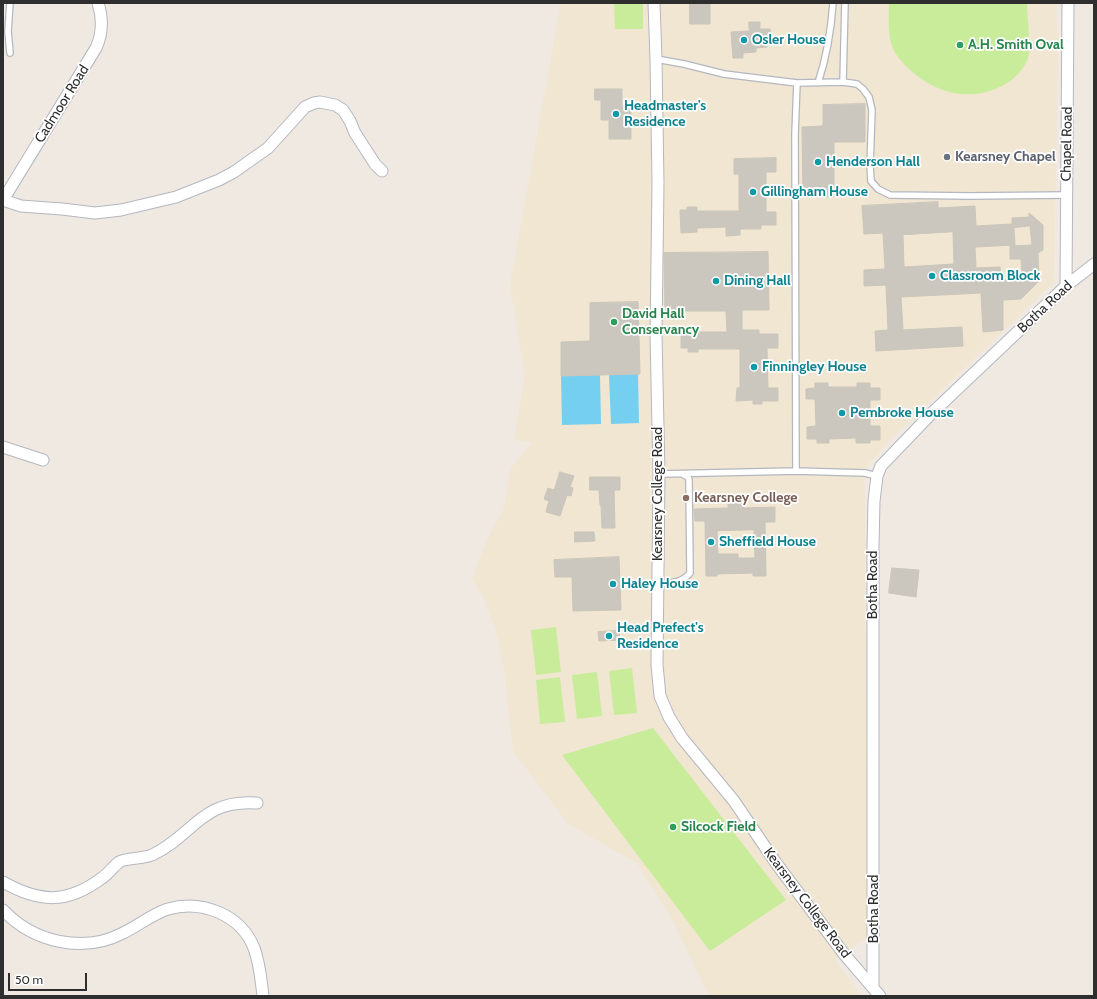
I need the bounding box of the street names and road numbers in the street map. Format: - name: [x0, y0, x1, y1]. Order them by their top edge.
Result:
- street label: Cadmoor Road: [31, 62, 93, 146]
- street label: Chapel Road: [1058, 107, 1076, 181]
- street label: Botha Road: [1014, 277, 1076, 337]
- street label: Kearsney College Road: [650, 427, 666, 561]
- street label: Botha Road: [865, 551, 881, 619]
- street label: Kearsney College Road: [760, 844, 854, 962]
- street label: Botha Road: [866, 875, 882, 943]

